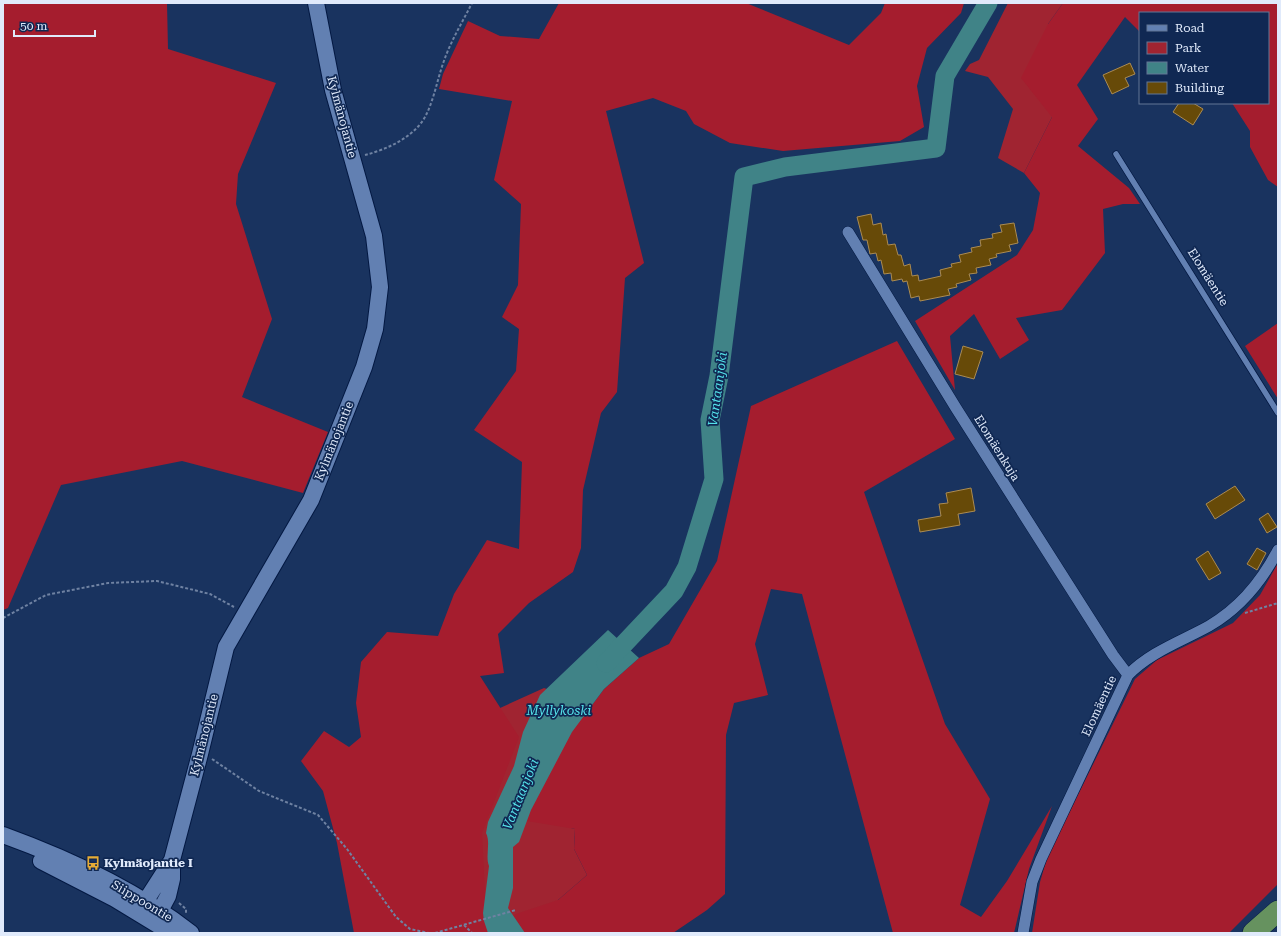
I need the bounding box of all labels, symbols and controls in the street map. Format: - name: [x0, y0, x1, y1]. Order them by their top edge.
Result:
- scale bar: [14, 12, 95, 38]
- legend: [1139, 12, 1269, 104]
- text: 50 m: [20, 19, 47, 33]
- text: Road: [1175, 21, 1205, 35]
- text: Park: [1175, 41, 1202, 55]
- text: Water: [1175, 61, 1209, 75]
- street label: Kylmänojantie: [324, 75, 360, 160]
- text: Building: [1175, 81, 1224, 95]
- street label: Elomäentie: [1185, 246, 1231, 309]
- water label: Vantaanjoki: [705, 351, 730, 427]
- street label: Kylmänojantie: [312, 399, 356, 483]
- street label: Elomäenkuja: [971, 412, 1023, 484]
- street label: Elomäentie: [1079, 673, 1119, 739]
- street label: Kylmänojantie: [187, 692, 221, 778]
- water label: Myllykoski: [526, 703, 591, 718]
- water label: Vantaanjoki: [499, 757, 541, 832]
- bus stop icon: Kylmäojantie I: [85, 855, 101, 871]
- place label: Kylmäojantie I: [104, 856, 193, 870]
- street label: Siippoontie: [109, 877, 175, 925]

